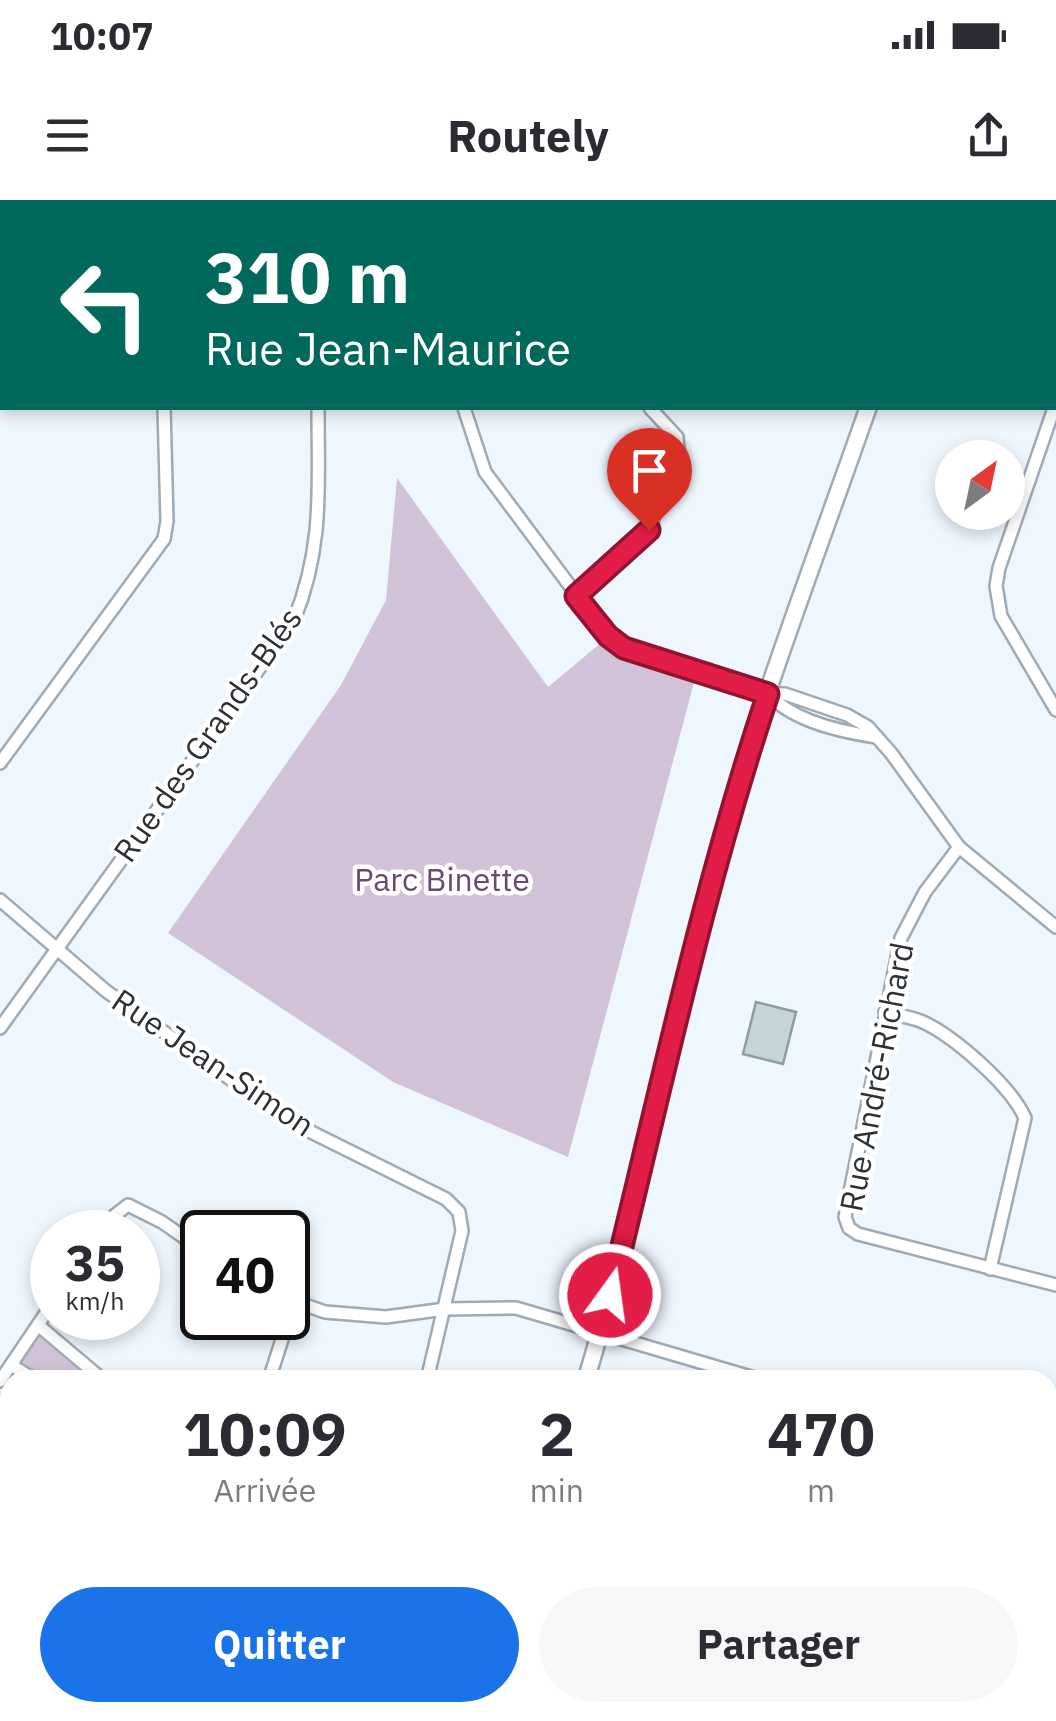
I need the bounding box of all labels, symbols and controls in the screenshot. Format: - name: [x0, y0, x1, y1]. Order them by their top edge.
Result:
- text: 10:07: [50, 11, 154, 60]
- text: Routely: [447, 106, 609, 164]
- icon: menu: [40, 108, 95, 163]
- icon: share: [961, 108, 1016, 163]
- text: 310 m: [205, 231, 410, 322]
- icon: left: [40, 240, 170, 370]
- text: Rue Jean-Maurice: [205, 319, 571, 377]
- pin: [607, 428, 692, 531]
- north arrow: [935, 440, 1025, 530]
- map controls: [935, 440, 1025, 530]
- icon: arrive: [622, 443, 677, 498]
- street label: Rue des Grands-Blés: [104, 599, 311, 870]
- park label: Parc Binette: [354, 858, 530, 900]
- street label: Rue André-Richard: [829, 939, 923, 1215]
- street label: Rue Jean-Simon: [104, 979, 323, 1145]
- speed limit sign: 40: [180, 1210, 310, 1340]
- text: 35: [65, 1230, 125, 1295]
- position arrow: [558, 1243, 662, 1347]
- text: km/h: [66, 1284, 124, 1317]
- text: 10:09: [183, 1394, 347, 1473]
- text: 2: [539, 1394, 575, 1473]
- text: 470: [767, 1394, 875, 1473]
- text: Arrivée: [214, 1469, 316, 1511]
- text: min: [530, 1469, 584, 1511]
- text: m: [807, 1469, 835, 1511]
- button: Quitter: [40, 1587, 519, 1702]
- button: Partager: [539, 1587, 1018, 1702]

